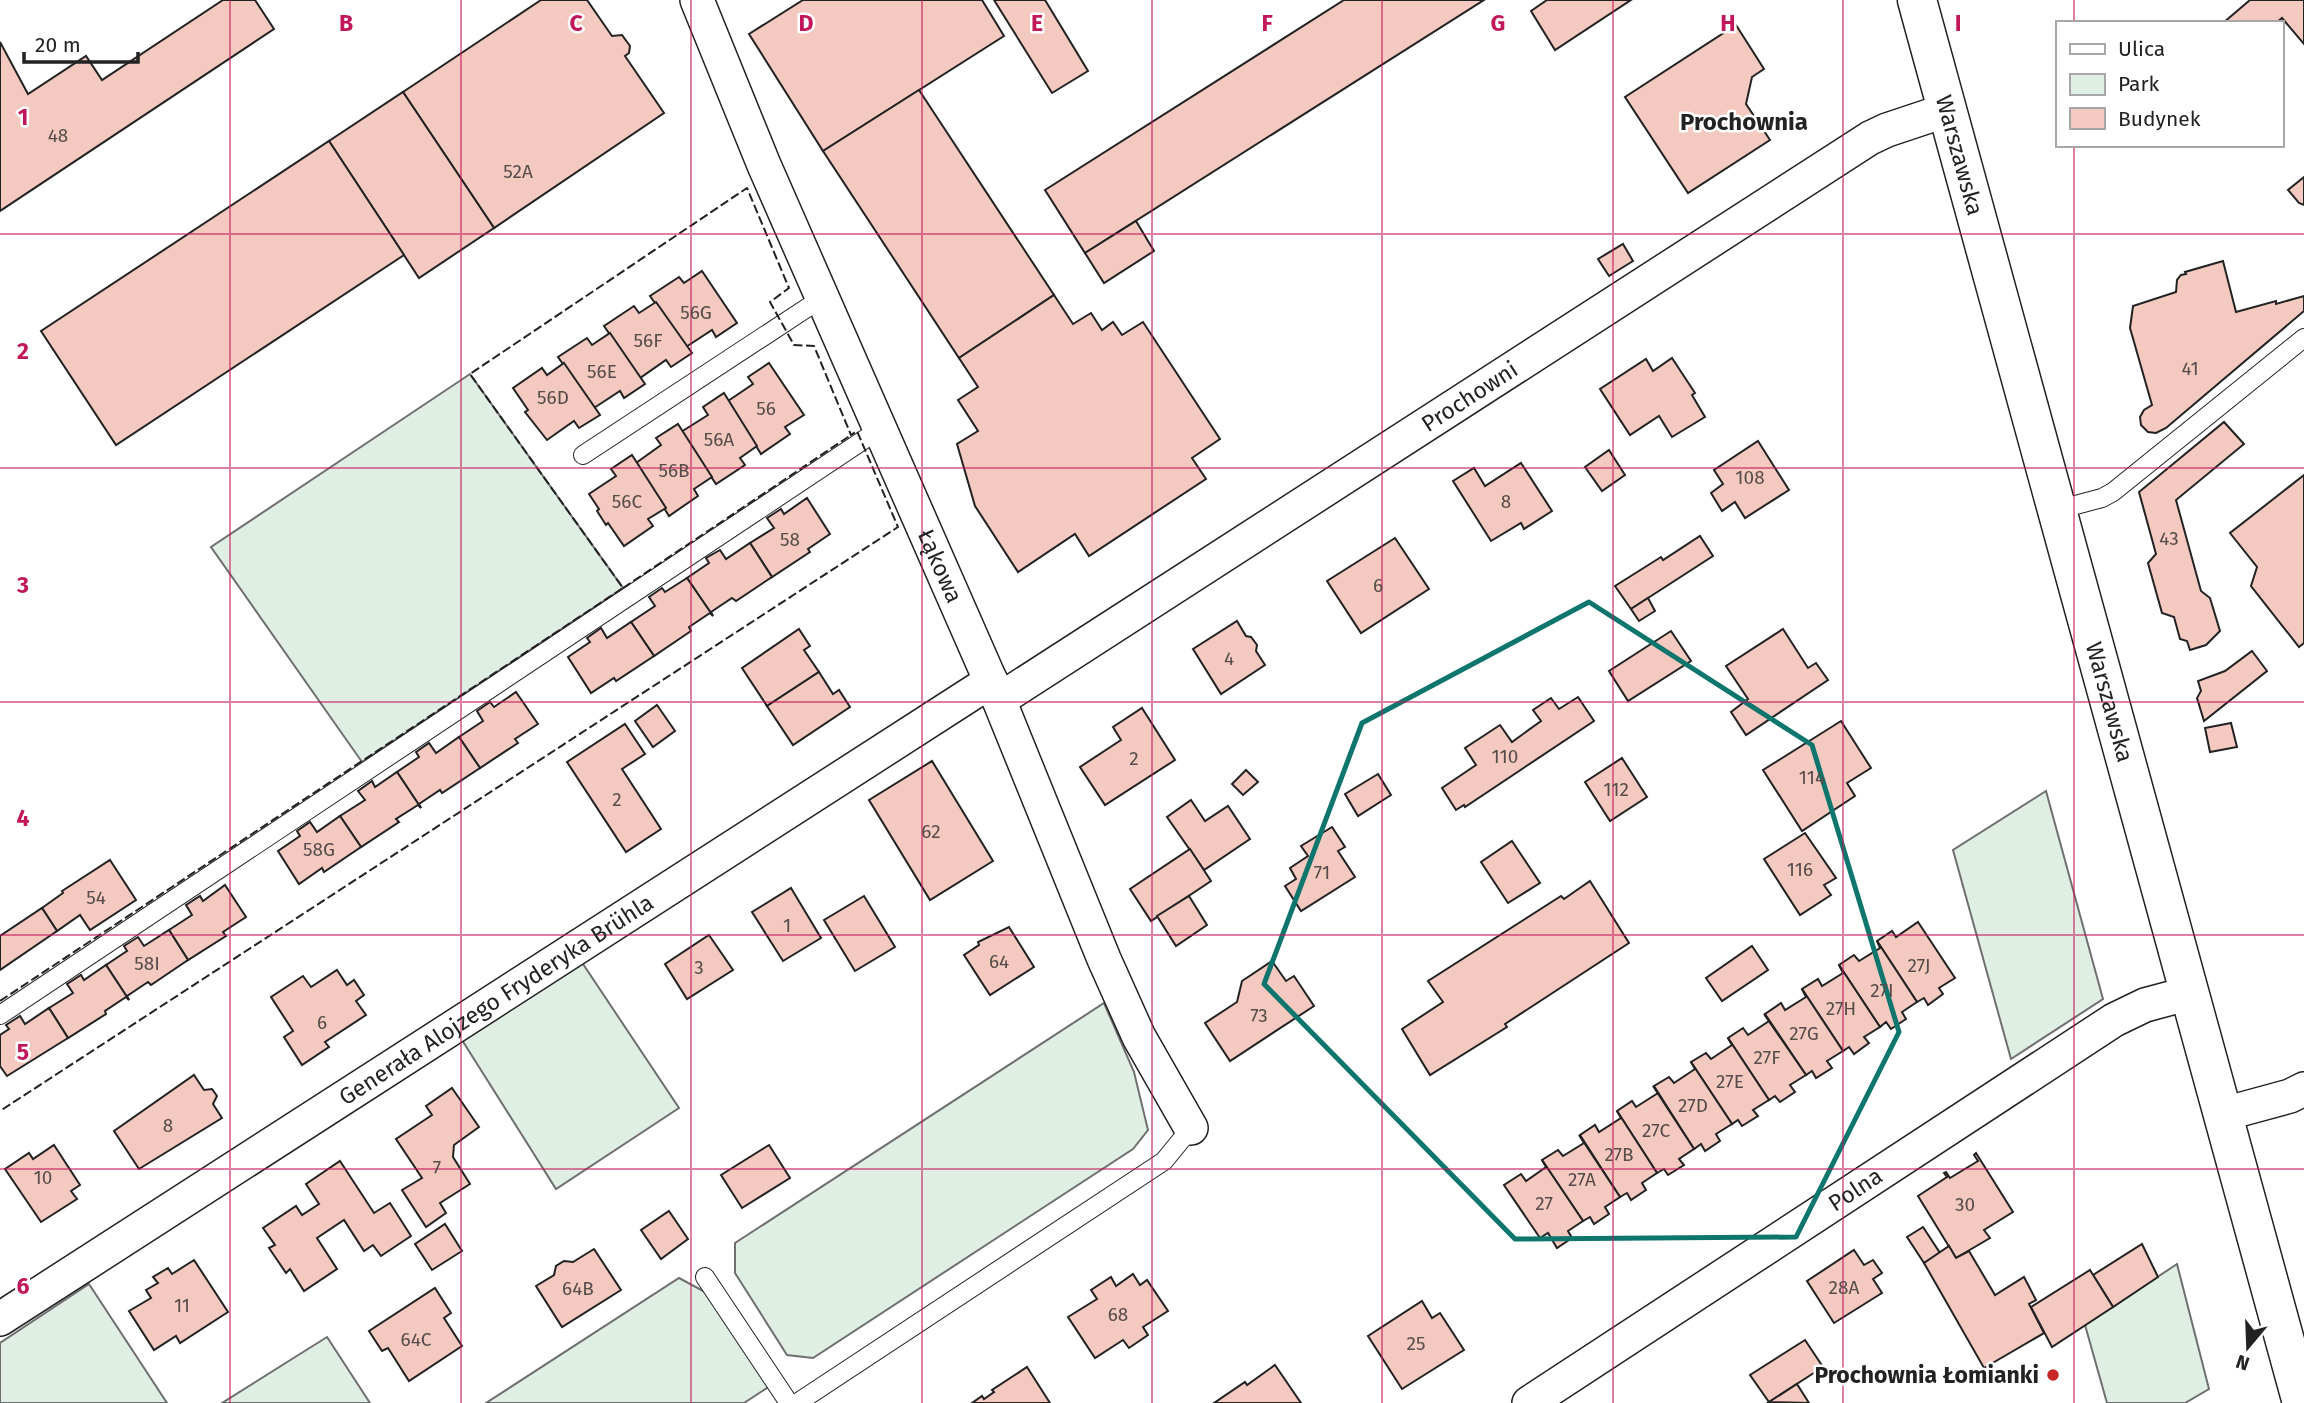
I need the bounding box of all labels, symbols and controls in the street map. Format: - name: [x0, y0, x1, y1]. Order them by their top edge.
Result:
- text: B: [339, 9, 353, 37]
- text: C: [569, 9, 583, 37]
- text: D: [799, 9, 814, 37]
- text: E: [1031, 9, 1043, 37]
- text: F: [1261, 9, 1273, 37]
- text: G: [1491, 9, 1505, 37]
- text: H: [1720, 9, 1736, 37]
- text: I: [1955, 9, 1961, 37]
- scale bar: [24, 21, 138, 65]
- legend: [2056, 21, 2283, 147]
- text: 20 m: [35, 32, 81, 58]
- text: Ulica: [2118, 36, 2165, 62]
- text: Park: [2118, 71, 2160, 97]
- street label: Warszawska: [1930, 92, 1989, 218]
- text: 1: [18, 103, 28, 131]
- text: Budynek: [2118, 106, 2201, 132]
- district label: Prochownia: [1680, 108, 1808, 136]
- house number: 48: [48, 124, 68, 147]
- house number: 52A: [503, 160, 533, 183]
- house number: 56G: [680, 301, 712, 324]
- house number: 56F: [634, 329, 662, 352]
- text: 2: [17, 337, 29, 365]
- street label: Prochowni: [1416, 355, 1523, 438]
- house number: 41: [2181, 357, 2199, 380]
- house number: 56E: [587, 360, 617, 383]
- house number: 56D: [537, 386, 569, 409]
- house number: 56: [756, 397, 776, 420]
- house number: 56A: [704, 428, 734, 451]
- house number: 56B: [658, 459, 690, 482]
- house number: 108: [1735, 466, 1765, 489]
- house number: 56C: [612, 490, 642, 513]
- house number: 8: [1501, 490, 1511, 513]
- street label: Łąkowa: [912, 525, 969, 607]
- house number: 43: [2159, 527, 2179, 550]
- house number: 58: [780, 528, 800, 551]
- text: 3: [16, 571, 29, 599]
- house number: 6: [1373, 574, 1383, 597]
- street label: Warszawska: [2080, 639, 2139, 765]
- house number: 4: [1224, 647, 1234, 670]
- house number: 110: [1492, 745, 1518, 768]
- house number: 2: [1129, 747, 1139, 770]
- house number: 114: [1799, 766, 1825, 789]
- house number: 112: [1603, 778, 1629, 801]
- house number: 2: [612, 788, 622, 811]
- text: 4: [17, 804, 30, 832]
- house number: 62: [921, 820, 941, 843]
- house number: 58G: [303, 838, 335, 861]
- house number: 116: [1787, 858, 1813, 881]
- house number: 71: [1314, 861, 1330, 884]
- house number: 54: [86, 886, 106, 909]
- street label: Generała Alojzego Fryderyka Brühla: [334, 888, 659, 1111]
- house number: 1: [783, 914, 791, 937]
- house number: 64: [989, 950, 1009, 973]
- house number: 58I: [134, 952, 160, 975]
- house number: 27J: [1907, 954, 1931, 977]
- house number: 3: [694, 956, 704, 979]
- house number: 27I: [1870, 979, 1894, 1002]
- house number: 27H: [1826, 997, 1856, 1020]
- house number: 73: [1250, 1004, 1268, 1027]
- house number: 6: [317, 1011, 327, 1034]
- house number: 27G: [1789, 1022, 1819, 1045]
- text: 5: [17, 1038, 29, 1066]
- house number: 27F: [1754, 1046, 1780, 1069]
- house number: 27E: [1716, 1070, 1744, 1093]
- house number: 27D: [1678, 1094, 1708, 1117]
- house number: 8: [163, 1114, 173, 1137]
- house number: 27C: [1642, 1119, 1670, 1142]
- house number: 27B: [1604, 1143, 1634, 1166]
- house number: 7: [433, 1156, 441, 1179]
- street label: Polna: [1823, 1162, 1888, 1217]
- house number: 10: [34, 1166, 52, 1189]
- house number: 27A: [1568, 1168, 1596, 1191]
- house number: 27: [1535, 1192, 1553, 1215]
- house number: 30: [1955, 1193, 1975, 1216]
- text: 6: [17, 1272, 30, 1300]
- house number: 28A: [1829, 1276, 1859, 1299]
- house number: 64B: [562, 1277, 594, 1300]
- house number: 11: [174, 1294, 190, 1317]
- house number: 68: [1108, 1303, 1128, 1326]
- north arrow: [2213, 1312, 2283, 1382]
- house number: 64C: [401, 1328, 432, 1351]
- house number: 25: [1407, 1332, 1425, 1355]
- text: N: [2233, 1350, 2252, 1376]
- place label: Prochownia Łomianki: [1814, 1361, 2039, 1389]
- marker: Prochownia Łomianki: [2045, 1367, 2061, 1383]

